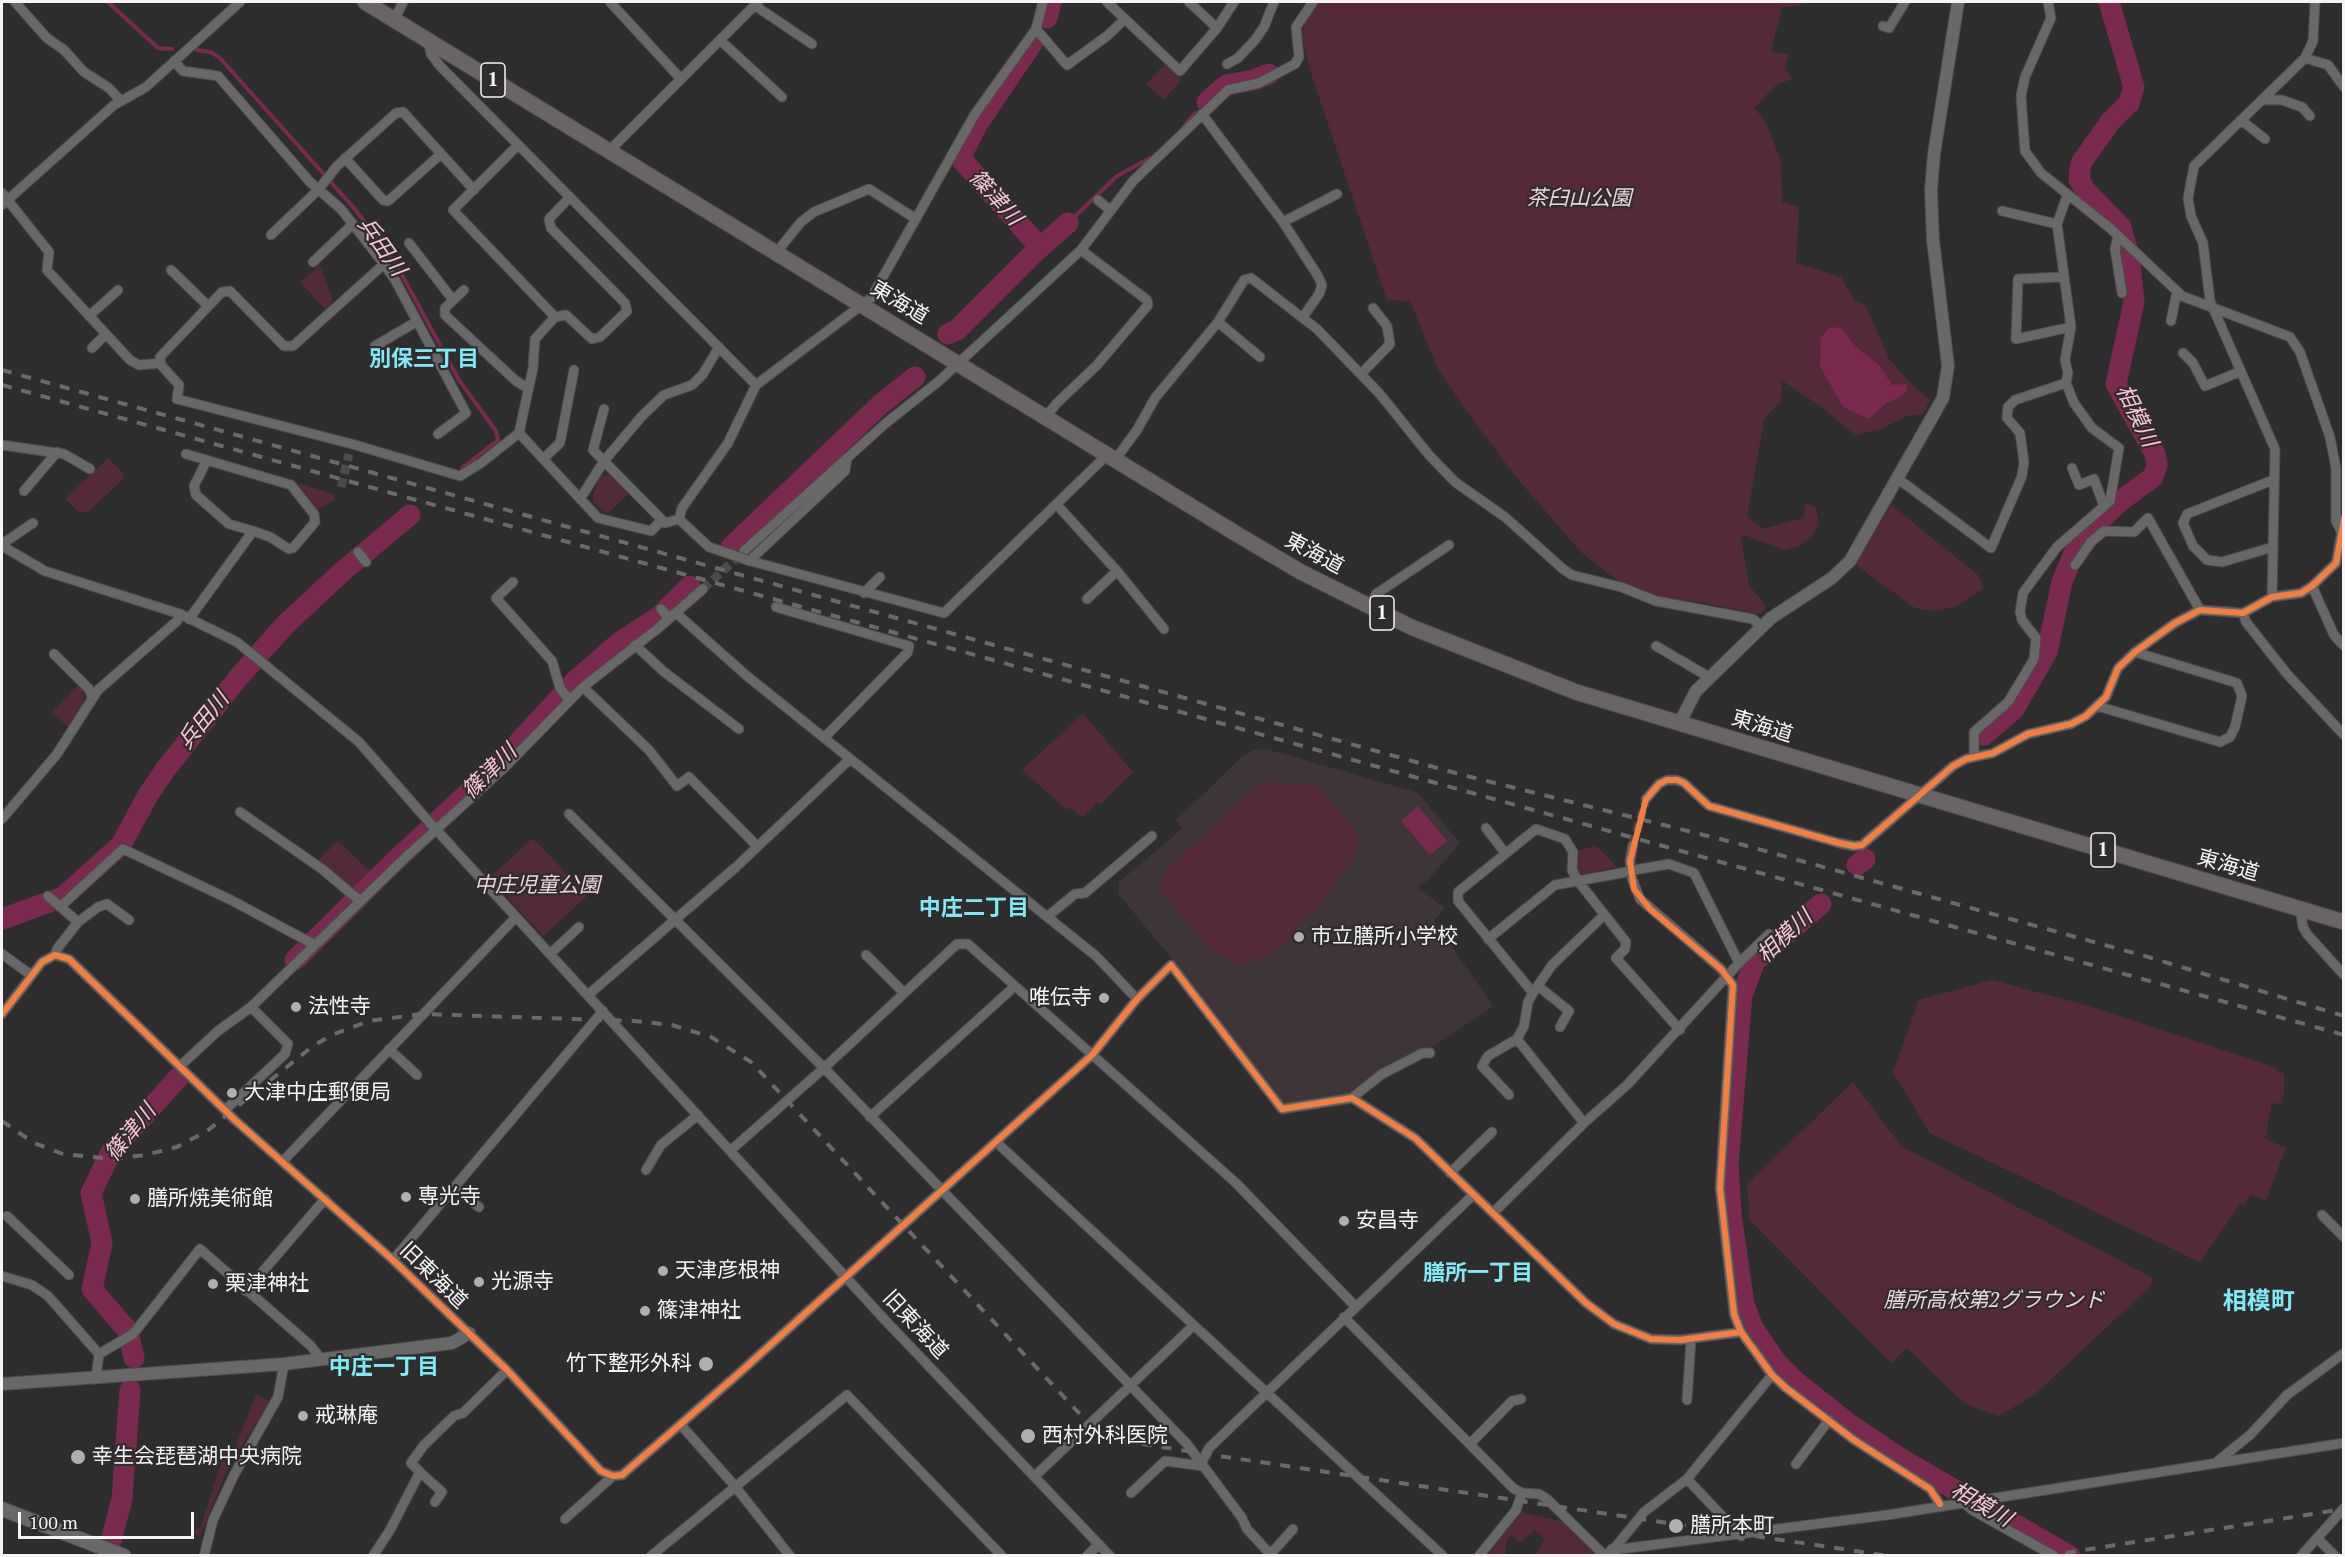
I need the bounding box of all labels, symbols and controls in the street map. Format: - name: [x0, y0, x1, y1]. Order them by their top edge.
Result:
- road number: 1: [481, 63, 505, 97]
- water label: 篠津川: [963, 165, 1027, 231]
- park label: 茶臼山公園: [1527, 186, 1631, 212]
- water label: 兵田川: [351, 212, 411, 282]
- street label: 東海道: [866, 276, 932, 330]
- district label: 別保三丁目: [369, 347, 479, 373]
- water label: 相模川: [2110, 381, 2162, 451]
- street label: 東海道: [1280, 528, 1348, 580]
- road number: 1: [1370, 596, 1394, 630]
- water label: 兵田川: [173, 687, 235, 755]
- street label: 東海道: [1728, 706, 1796, 748]
- water label: 篠津川: [457, 739, 523, 805]
- road number: 1: [2091, 833, 2115, 867]
- street label: 東海道: [2194, 845, 2262, 887]
- park label: 中庄児童公園: [474, 873, 600, 899]
- district label: 中庄二丁目: [919, 896, 1029, 922]
- water label: 相模川: [1752, 905, 1818, 969]
- place label: 市立膳所小学校: [1311, 924, 1458, 950]
- marker: 市立膳所小学校: [1292, 930, 1306, 944]
- place label: 唯伝寺: [1029, 985, 1092, 1011]
- marker: 唯伝寺: [1097, 991, 1111, 1005]
- place label: 法性寺: [308, 994, 371, 1020]
- marker: 法性寺: [289, 1000, 303, 1014]
- place label: 大津中庄郵便局: [244, 1080, 391, 1106]
- marker: 大津中庄郵便局: [225, 1086, 239, 1100]
- water label: 篠津川: [100, 1099, 162, 1167]
- place label: 専光寺: [418, 1184, 481, 1210]
- place label: 膳所焼美術館: [147, 1186, 273, 1212]
- marker: 専光寺: [399, 1190, 413, 1204]
- marker: 膳所焼美術館: [128, 1192, 142, 1206]
- place label: 安昌寺: [1356, 1208, 1419, 1234]
- marker: 安昌寺: [1337, 1214, 1351, 1228]
- street label: 旧東海道: [394, 1238, 472, 1314]
- place label: 天津彦根神: [675, 1258, 780, 1284]
- district label: 膳所一丁目: [1423, 1261, 1533, 1287]
- marker: 天津彦根神: [656, 1264, 670, 1278]
- place label: 光源寺: [491, 1269, 554, 1295]
- place label: 栗津神社: [225, 1271, 309, 1297]
- marker: 光源寺: [472, 1275, 486, 1289]
- marker: 栗津神社: [206, 1277, 220, 1291]
- street label: 旧東海道: [877, 1286, 953, 1364]
- park label: 膳所高校第2グラウンド: [1883, 1288, 2105, 1314]
- district label: 相模町: [2223, 1288, 2295, 1316]
- place label: 篠津神社: [657, 1298, 741, 1324]
- marker: 篠津神社: [638, 1304, 652, 1318]
- place label: 竹下整形外科: [566, 1351, 692, 1377]
- district label: 中庄一丁目: [329, 1355, 439, 1381]
- marker: 竹下整形外科: [697, 1355, 715, 1373]
- place label: 戒琳庵: [315, 1403, 378, 1429]
- marker: 戒琳庵: [296, 1409, 310, 1423]
- place label: 西村外科医院: [1042, 1423, 1168, 1449]
- marker: 西村外科医院: [1019, 1427, 1037, 1445]
- place label: 幸生会琵琶湖中央病院: [92, 1444, 302, 1470]
- marker: 幸生会琵琶湖中央病院: [69, 1448, 87, 1466]
- water label: 相模川: [1946, 1477, 2016, 1533]
- scale bar: [21, 1500, 196, 1538]
- text: 100 m: [29, 1510, 78, 1534]
- place label: 膳所本町: [1690, 1513, 1774, 1539]
- marker: 膳所本町: [1667, 1517, 1685, 1535]

